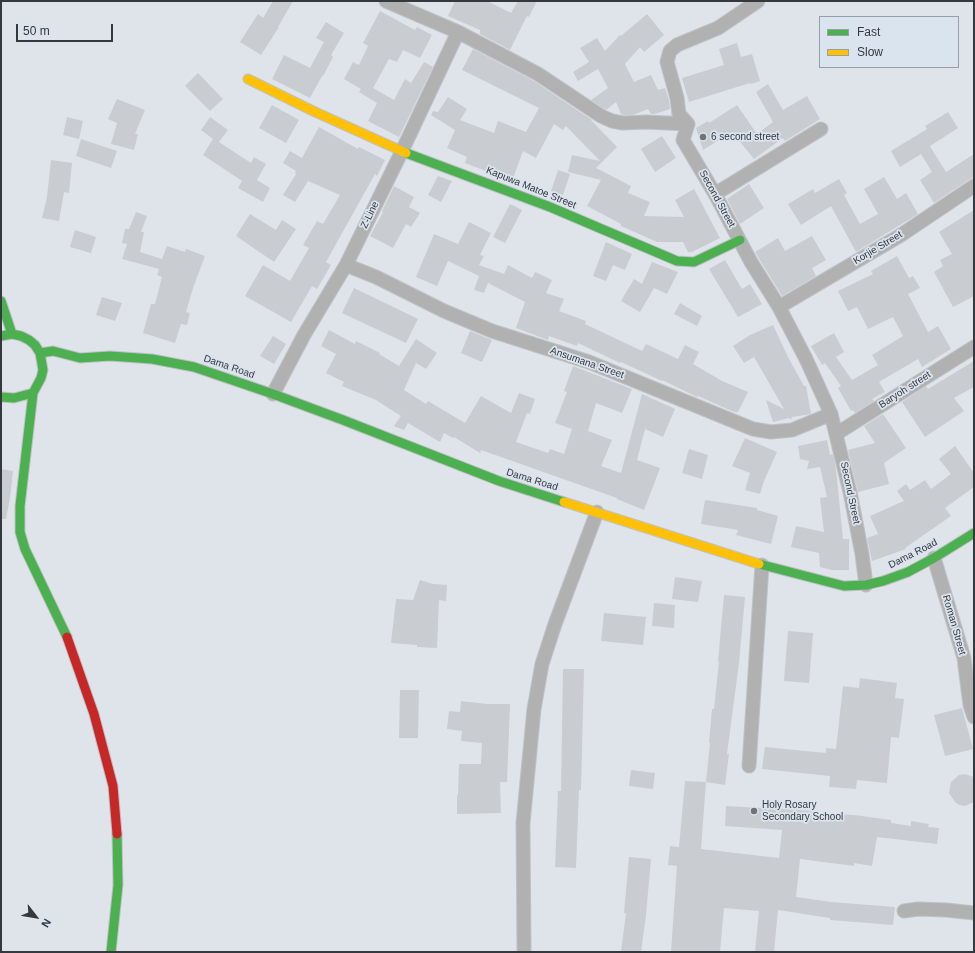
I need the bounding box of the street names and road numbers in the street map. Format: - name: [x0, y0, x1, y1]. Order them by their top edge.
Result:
- street label: Kapuwa Matoe Street: [484, 164, 578, 212]
- street label: Second Street: [696, 168, 738, 230]
- street label: Z-Line: [358, 200, 382, 230]
- street label: Korjie Street: [851, 229, 905, 267]
- street label: Ansumana Street: [549, 345, 625, 381]
- street label: Dama Road: [202, 353, 256, 381]
- street label: Baryoh street: [877, 369, 933, 411]
- street label: Second Street: [838, 461, 862, 525]
- street label: Dama Road: [505, 466, 559, 494]
- street label: Dama Road: [887, 537, 939, 571]
- street label: Roman Street: [940, 594, 968, 656]

